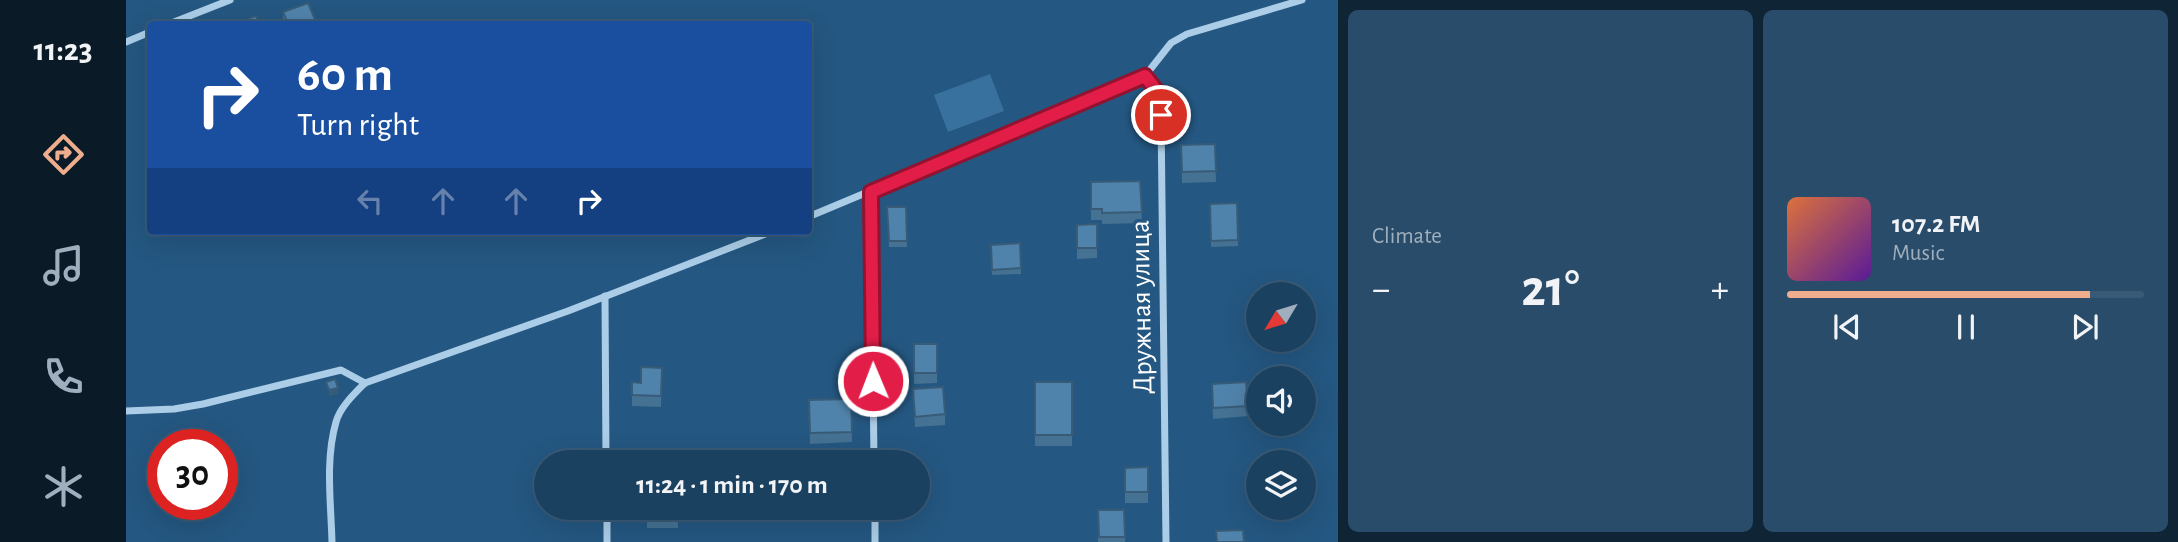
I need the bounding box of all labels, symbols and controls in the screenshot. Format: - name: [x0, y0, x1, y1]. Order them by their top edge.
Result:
- text: 11:23: [33, 34, 93, 66]
- icon: right: [182, 49, 273, 140]
- text: 60 m: [297, 51, 393, 100]
- pin: [1131, 85, 1191, 145]
- icon: arrive: [1142, 96, 1180, 134]
- text: Turn right: [297, 109, 419, 141]
- icon: directions: [39, 130, 88, 179]
- icon: left: [351, 182, 389, 220]
- icon: ahead: [424, 182, 462, 220]
- icon: ahead: [497, 182, 535, 220]
- icon: right: [570, 182, 608, 220]
- text: 107.2 FM: [1892, 211, 1981, 237]
- street label: Дружная улица: [1126, 220, 1158, 394]
- text: Climate: [1372, 225, 1442, 248]
- icon: music: [39, 241, 88, 290]
- text: Music: [1892, 242, 1944, 265]
- text: 21°: [1521, 263, 1580, 315]
- text: −: [1372, 271, 1390, 309]
- text: +: [1711, 271, 1729, 309]
- north arrow: [1246, 282, 1316, 352]
- map controls: [1246, 282, 1316, 520]
- icon: previous: [1828, 308, 1866, 346]
- icon: pause: [1947, 308, 1985, 346]
- icon: next: [2066, 308, 2104, 346]
- position arrow: [836, 344, 910, 418]
- icon: phone: [39, 352, 88, 401]
- button: sound: [1246, 366, 1316, 436]
- speed limit sign: 30: [147, 429, 238, 520]
- button: layers: [1246, 450, 1316, 520]
- icon: climate: [39, 462, 88, 511]
- text: 11:24 · 1 min · 170 m: [636, 472, 828, 498]

